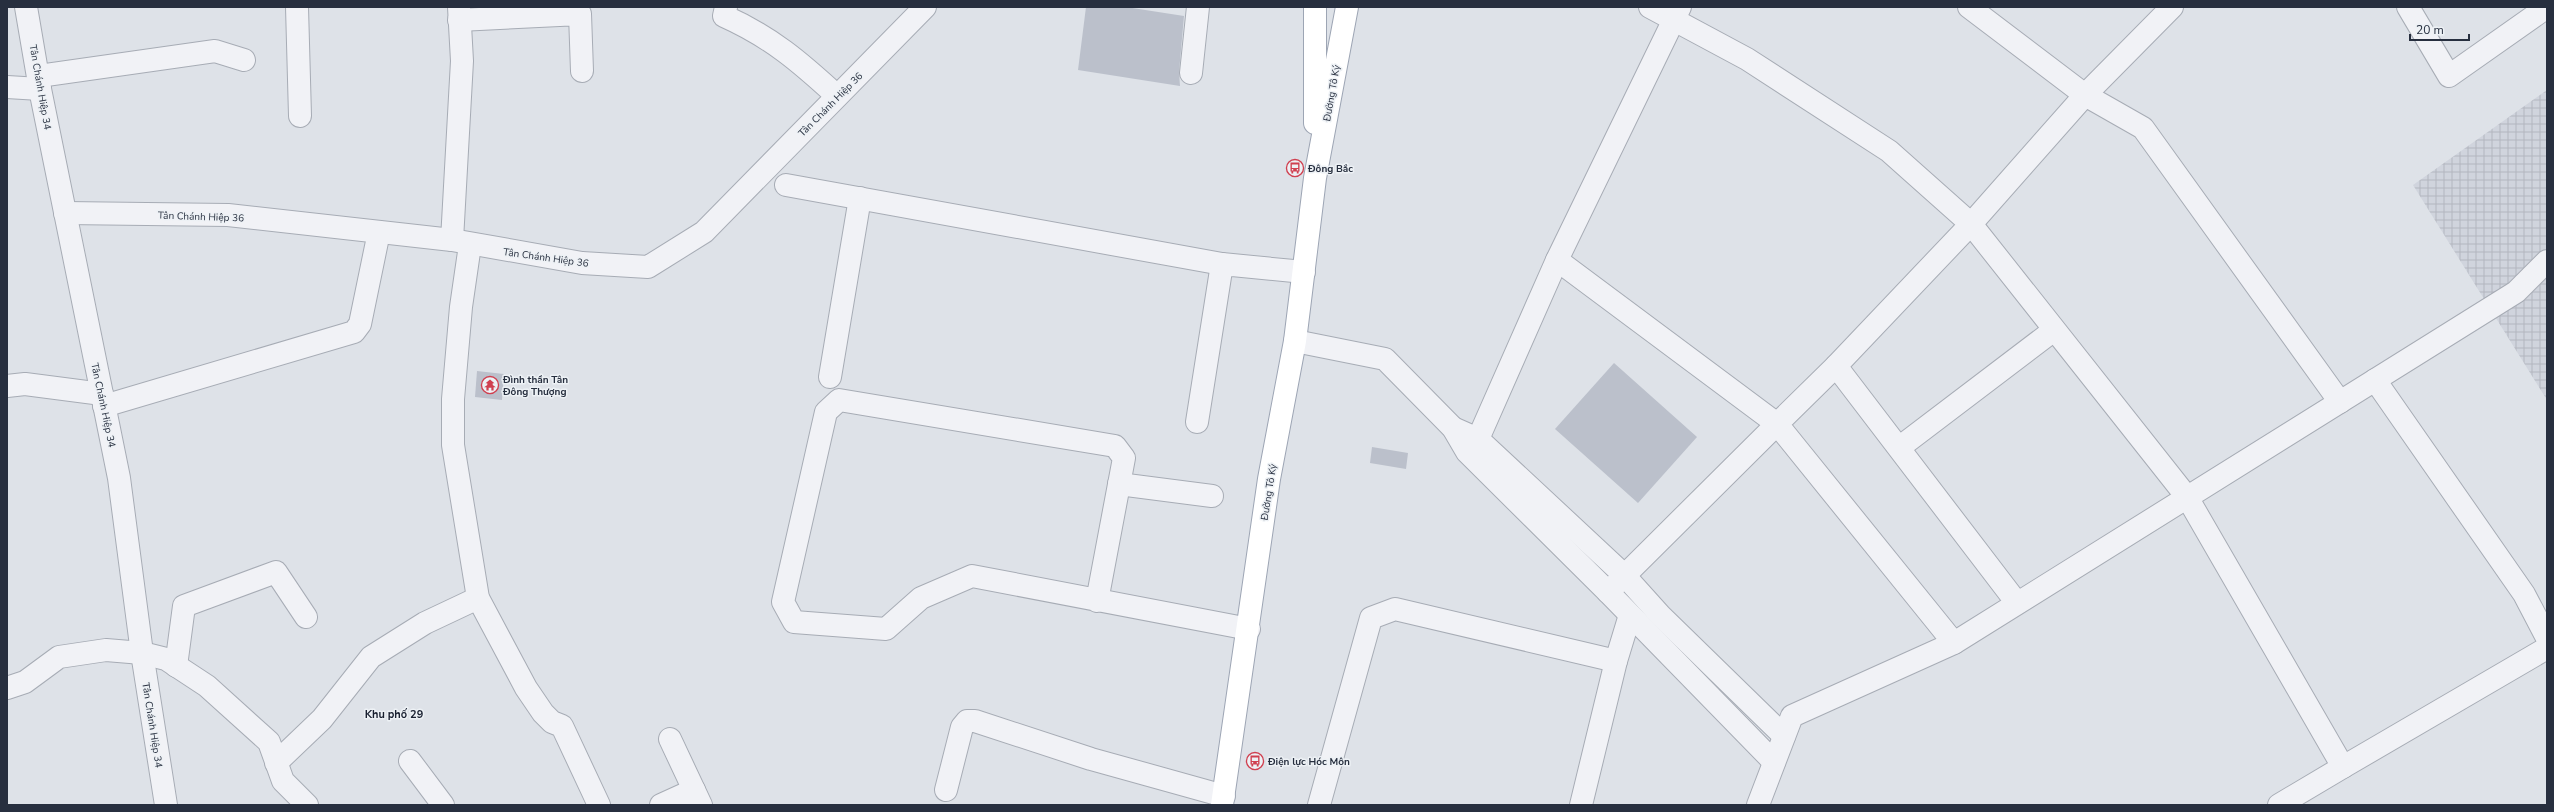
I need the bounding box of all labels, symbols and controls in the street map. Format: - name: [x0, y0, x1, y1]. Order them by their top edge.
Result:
- scale bar: [2410, 16, 2469, 42]
- text: 20 m: [2416, 22, 2444, 38]
- street label: Tân Chánh Hiệp 34: [26, 44, 54, 131]
- street label: Đường Tô Ký: [1320, 63, 1344, 124]
- street label: Tân Chánh Hiệp 36: [795, 69, 866, 140]
- bus stop icon: Đông Bắc: [1285, 158, 1305, 178]
- place label: Đông Bắc: [1307, 162, 1353, 176]
- street label: Tân Chánh Hiệp 36: [158, 209, 244, 225]
- street label: Tân Chánh Hiệp 36: [502, 245, 589, 271]
- street label: Tân Chánh Hiệp 34: [87, 362, 119, 449]
- place label: Đình thần Tân Đông Thượng: [502, 373, 568, 399]
- temple icon: Đình thần Tân Đông Thượng: [480, 375, 500, 395]
- street label: Đường Tô Ký: [1257, 462, 1281, 522]
- street label: Tân Chánh Hiệp 34: [138, 682, 166, 769]
- district label: Khu phố 29: [365, 707, 424, 722]
- bus stop icon: Điện lực Hóc Môn: [1245, 751, 1265, 771]
- place label: Điện lực Hóc Môn: [1267, 755, 1350, 769]

